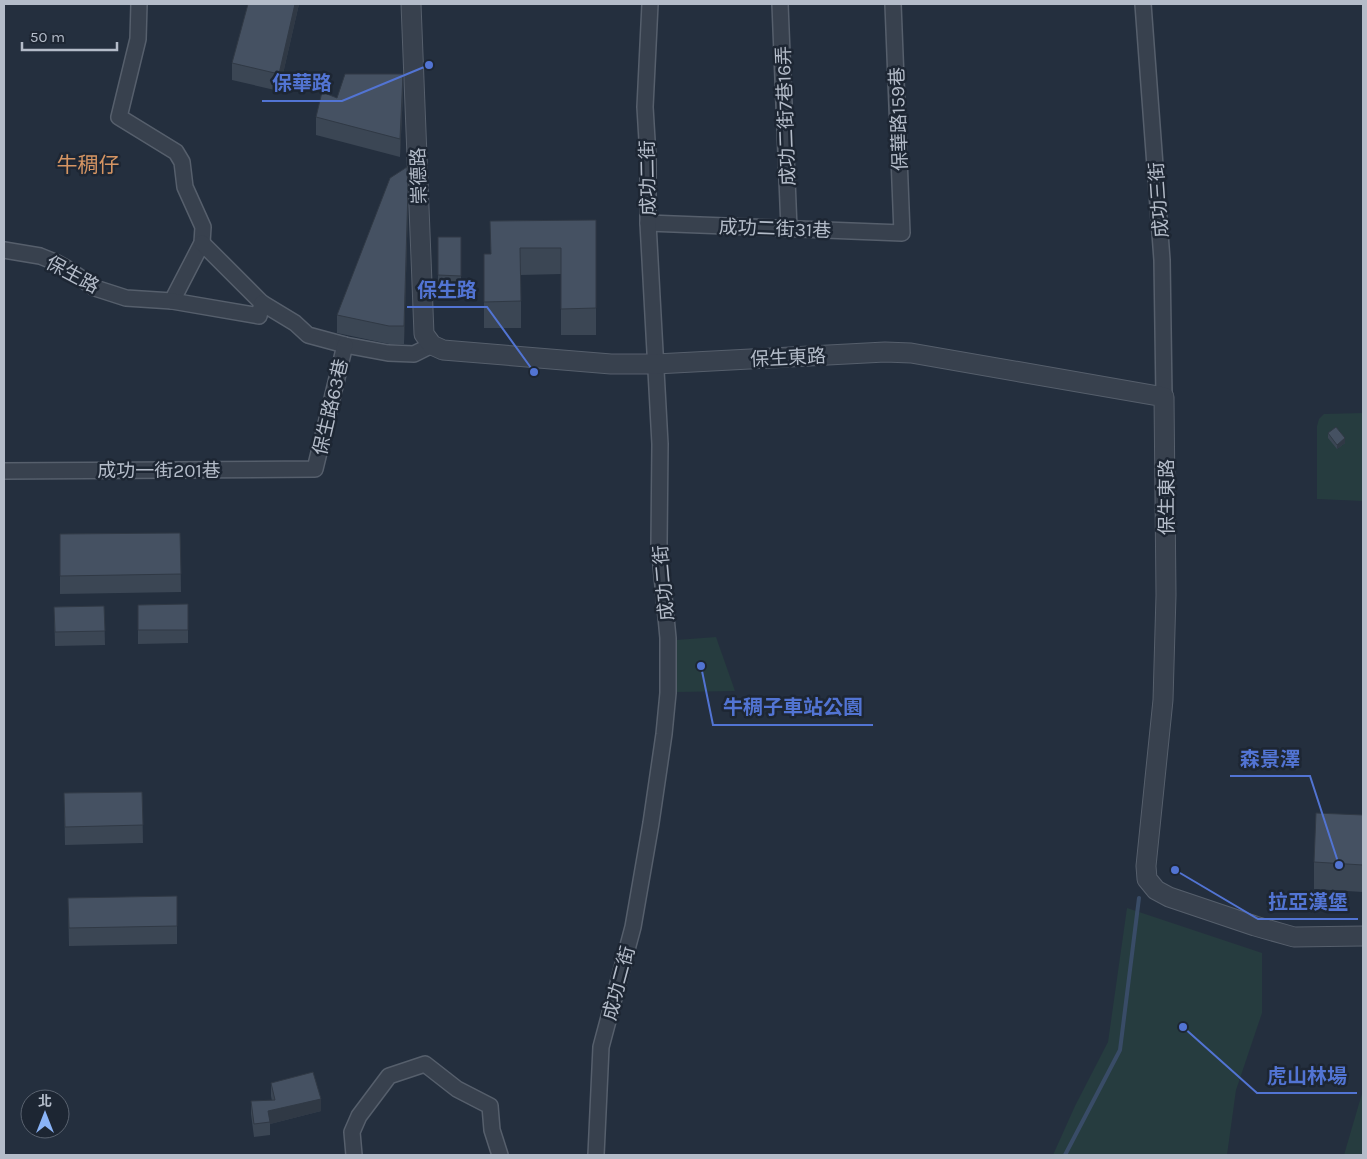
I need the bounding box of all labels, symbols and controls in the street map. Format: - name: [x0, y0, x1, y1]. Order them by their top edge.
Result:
- scale bar: [22, 20, 118, 52]
- text: 50 m: [30, 28, 65, 46]
- street label: 成功二街7巷16弄: [773, 46, 799, 186]
- callout: 保華路: [262, 66, 342, 101]
- street label: 保華路159巷: [886, 67, 912, 171]
- text: 保華路: [272, 72, 332, 95]
- street label: 成功二街: [636, 140, 660, 216]
- street label: 崇德路: [407, 147, 431, 205]
- district label: 牛稠仔: [57, 153, 120, 177]
- street label: 成功三街: [1145, 161, 1173, 239]
- street label: 成功二街31巷: [718, 216, 832, 242]
- street label: 保生路: [42, 252, 103, 298]
- callout: 保生路: [407, 272, 487, 307]
- text: 保生路: [417, 279, 477, 302]
- street label: 保生東路: [750, 345, 827, 371]
- street label: 保生路63巷: [309, 357, 353, 457]
- street label: 保生東路: [1156, 459, 1178, 535]
- street label: 成功一街201巷: [97, 460, 221, 482]
- street label: 成功二街: [650, 544, 678, 622]
- callout: 牛稠子車站公園: [713, 690, 873, 725]
- text: 牛稠子車站公園: [723, 696, 863, 719]
- callout: 森景澤: [1230, 741, 1310, 776]
- text: 森景澤: [1240, 748, 1300, 771]
- callout: 拉亞漢堡: [1258, 884, 1358, 919]
- text: 拉亞漢堡: [1268, 891, 1348, 914]
- street label: 成功二街: [599, 944, 639, 1023]
- callout: 虎山林場: [1257, 1058, 1357, 1093]
- text: 虎山林場: [1267, 1065, 1347, 1088]
- north arrow: [20, 1089, 70, 1139]
- text: 北: [38, 1093, 52, 1110]

